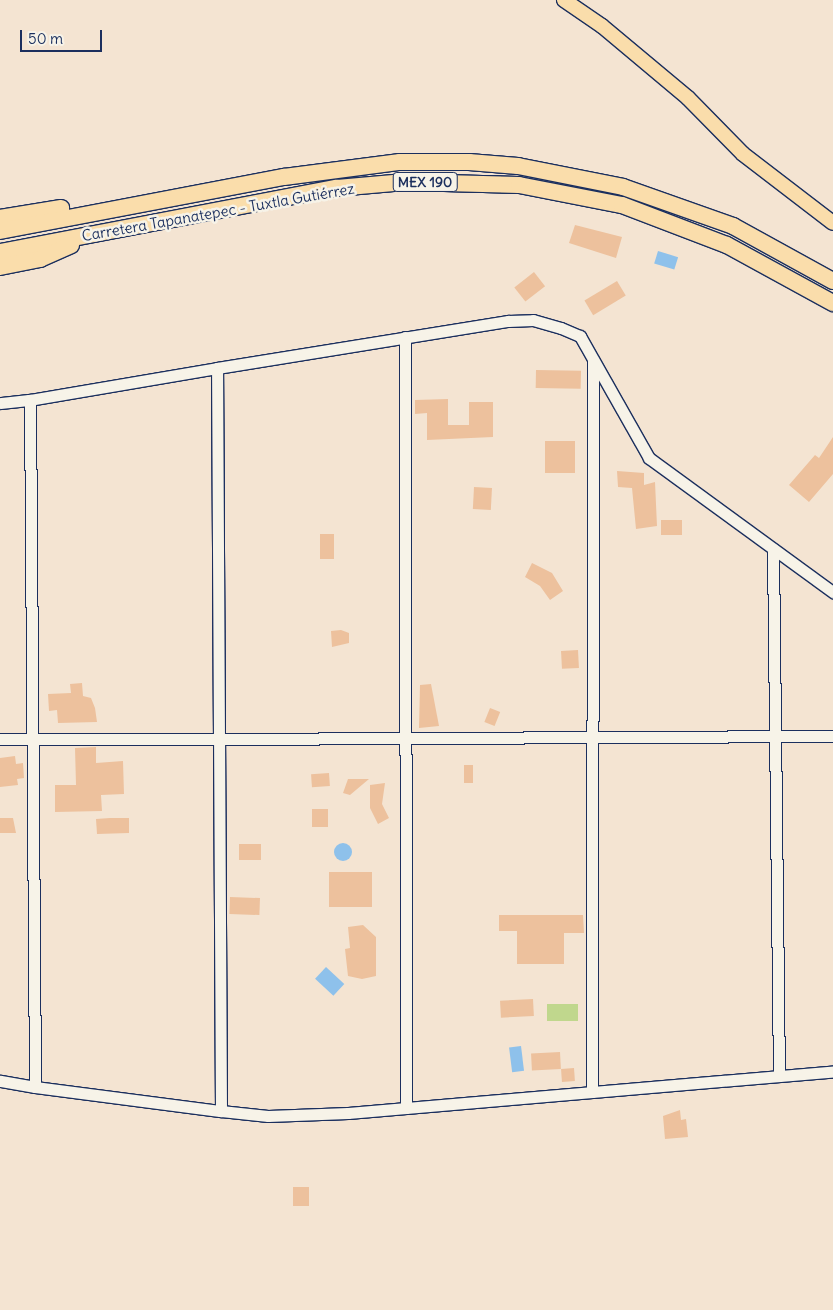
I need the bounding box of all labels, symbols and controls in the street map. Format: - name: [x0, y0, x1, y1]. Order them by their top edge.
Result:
- scale bar: [22, 20, 105, 52]
- text: 50 m: [28, 29, 63, 48]
- road number: MEX 190: [392, 170, 458, 193]
- street label: Carretera Tapanatepec - Tuxtla Gutiérrez: [80, 179, 356, 245]

